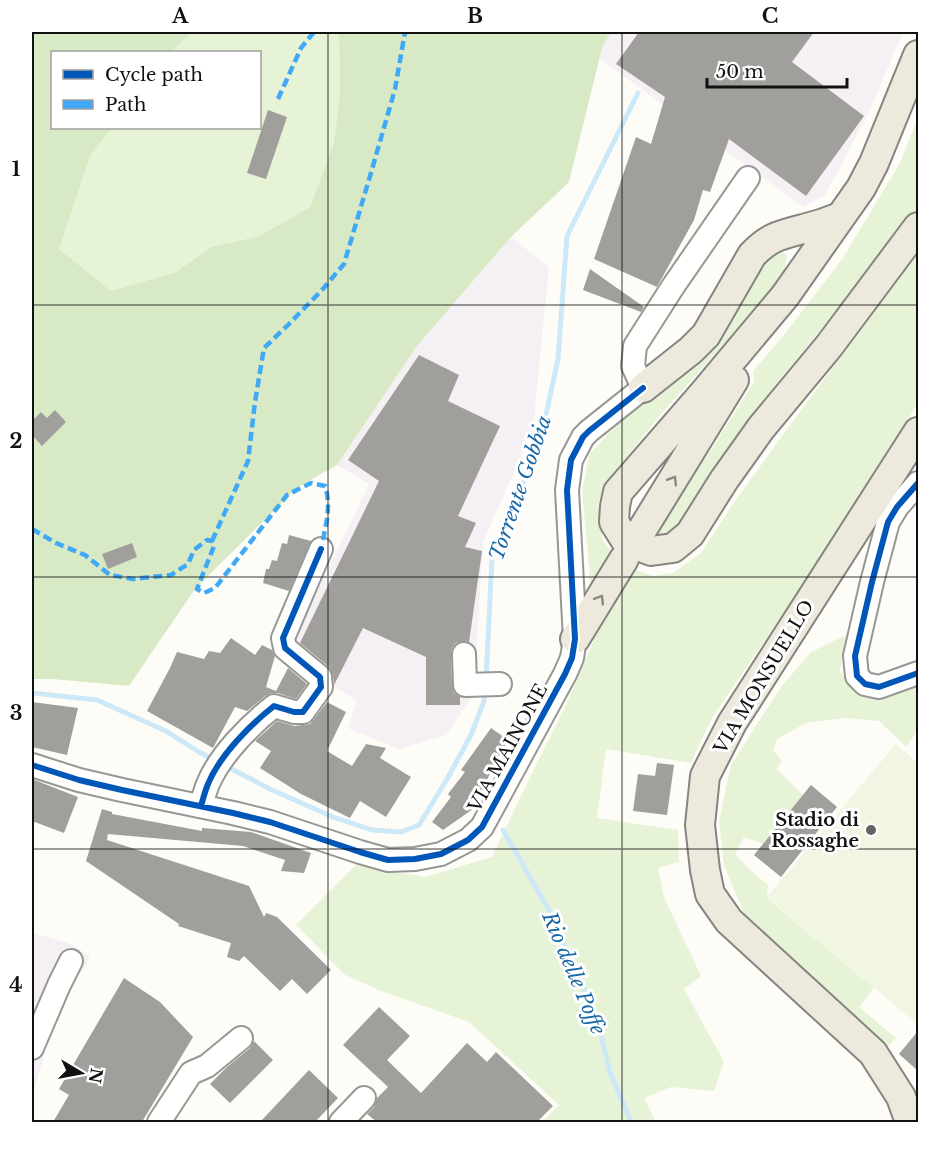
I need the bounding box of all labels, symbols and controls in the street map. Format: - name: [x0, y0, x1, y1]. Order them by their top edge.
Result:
- text: A: [171, 4, 189, 28]
- text: B: [467, 4, 483, 28]
- text: C: [762, 4, 778, 28]
- legend: [51, 51, 261, 129]
- scale bar: [707, 51, 846, 89]
- text: 50 m: [716, 61, 764, 83]
- text: Cycle path: [105, 64, 203, 86]
- text: Path: [105, 94, 146, 116]
- text: 1: [12, 157, 21, 181]
- water label: Torrente Gobbia: [484, 412, 556, 564]
- text: 2: [9, 429, 23, 453]
- one-way arrow: [665, 476, 677, 486]
- one-way arrow: [592, 595, 604, 605]
- street label: VIA MONSUELLO: [709, 596, 819, 759]
- street label: VIA MAINONE: [463, 680, 552, 817]
- text: 3: [10, 701, 22, 725]
- place label: Stadio di Rossaghe: [771, 809, 859, 852]
- marker: Stadio di Rossaghe: [864, 823, 878, 837]
- water label: Rio delle Poffe: [537, 907, 611, 1038]
- text: 4: [9, 973, 23, 997]
- north arrow: [51, 1043, 111, 1103]
- text: N: [85, 1066, 107, 1085]

